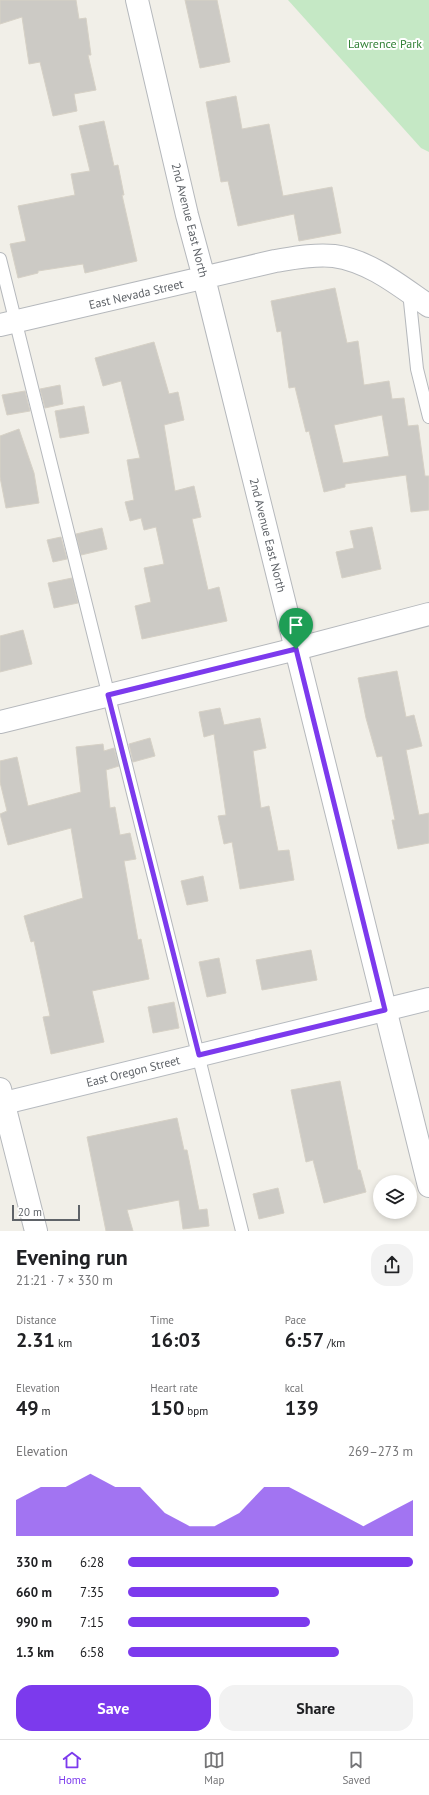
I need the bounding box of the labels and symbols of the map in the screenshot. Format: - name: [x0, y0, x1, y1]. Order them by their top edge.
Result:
- park label: Lawrence Park: [348, 36, 422, 51]
- street label: 2nd Avenue East North: [169, 161, 211, 279]
- street label: East Nevada Street: [87, 276, 185, 312]
- street label: 2nd Avenue East North: [247, 476, 289, 594]
- pin: [279, 608, 313, 649]
- street label: East Oregon Street: [84, 1052, 182, 1090]
- scale bar: [12, 1203, 80, 1222]

